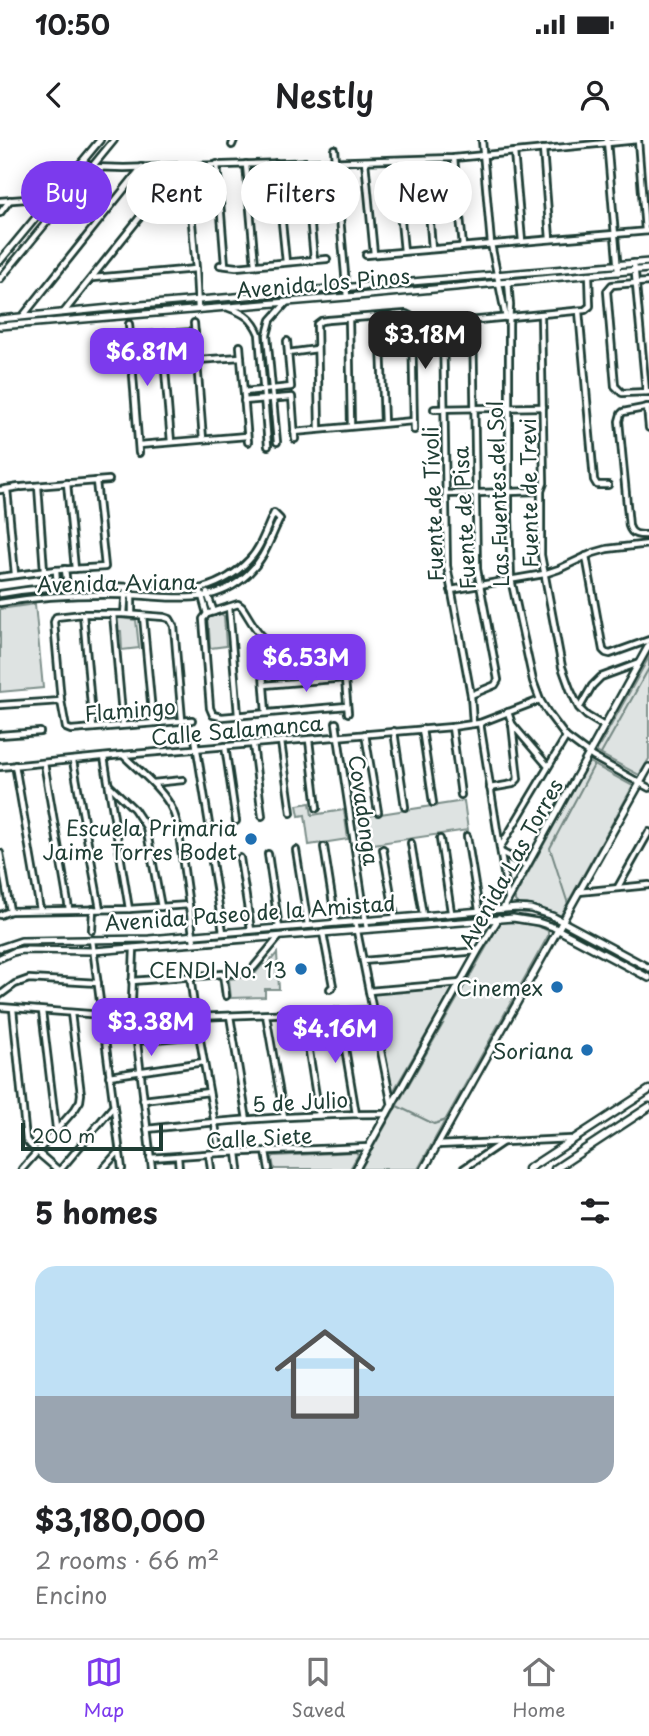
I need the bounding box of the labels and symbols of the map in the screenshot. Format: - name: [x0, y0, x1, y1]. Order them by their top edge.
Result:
- street label: Avenida los Pinos: [235, 258, 411, 306]
- pin: $3.18M: [368, 312, 482, 371]
- pin: $6.81M: [90, 328, 204, 388]
- street label: Las Fuentes del Sol: [478, 400, 516, 588]
- street label: Fuente de Trevi: [511, 418, 545, 568]
- street label: Fuente de Tívoli: [413, 426, 451, 582]
- street label: Fuente de Pisa: [443, 446, 483, 590]
- street label: Avenida Aviana: [37, 565, 198, 599]
- pin: $6.53M: [249, 634, 363, 694]
- street label: Flamingo: [83, 689, 177, 729]
- street label: Calle Salamanca: [150, 706, 325, 752]
- street label: Covadonga: [341, 753, 389, 867]
- street label: Avenida Las Torres: [450, 772, 570, 954]
- place label: Escuela Primaria Jaime Torres Bodet: [43, 811, 238, 867]
- marker: Escuela Primaria Jaime Torres Bodet: [243, 831, 259, 847]
- street label: Avenida Paseo de la Amistad: [104, 886, 396, 938]
- place label: CENDI No. 13: [149, 953, 287, 985]
- marker: CENDI No. 13: [293, 961, 309, 977]
- place label: Cinemex: [456, 971, 543, 1003]
- marker: Cinemex: [549, 979, 565, 995]
- pin: $3.38M: [94, 998, 208, 1058]
- pin: $4.16M: [278, 1006, 392, 1065]
- place label: Soriana: [493, 1034, 574, 1066]
- marker: Soriana: [579, 1042, 595, 1058]
- street label: 5 de Julio: [251, 1083, 349, 1119]
- street label: Calle Siete: [205, 1118, 313, 1156]
- scale bar: [21, 1120, 163, 1152]

